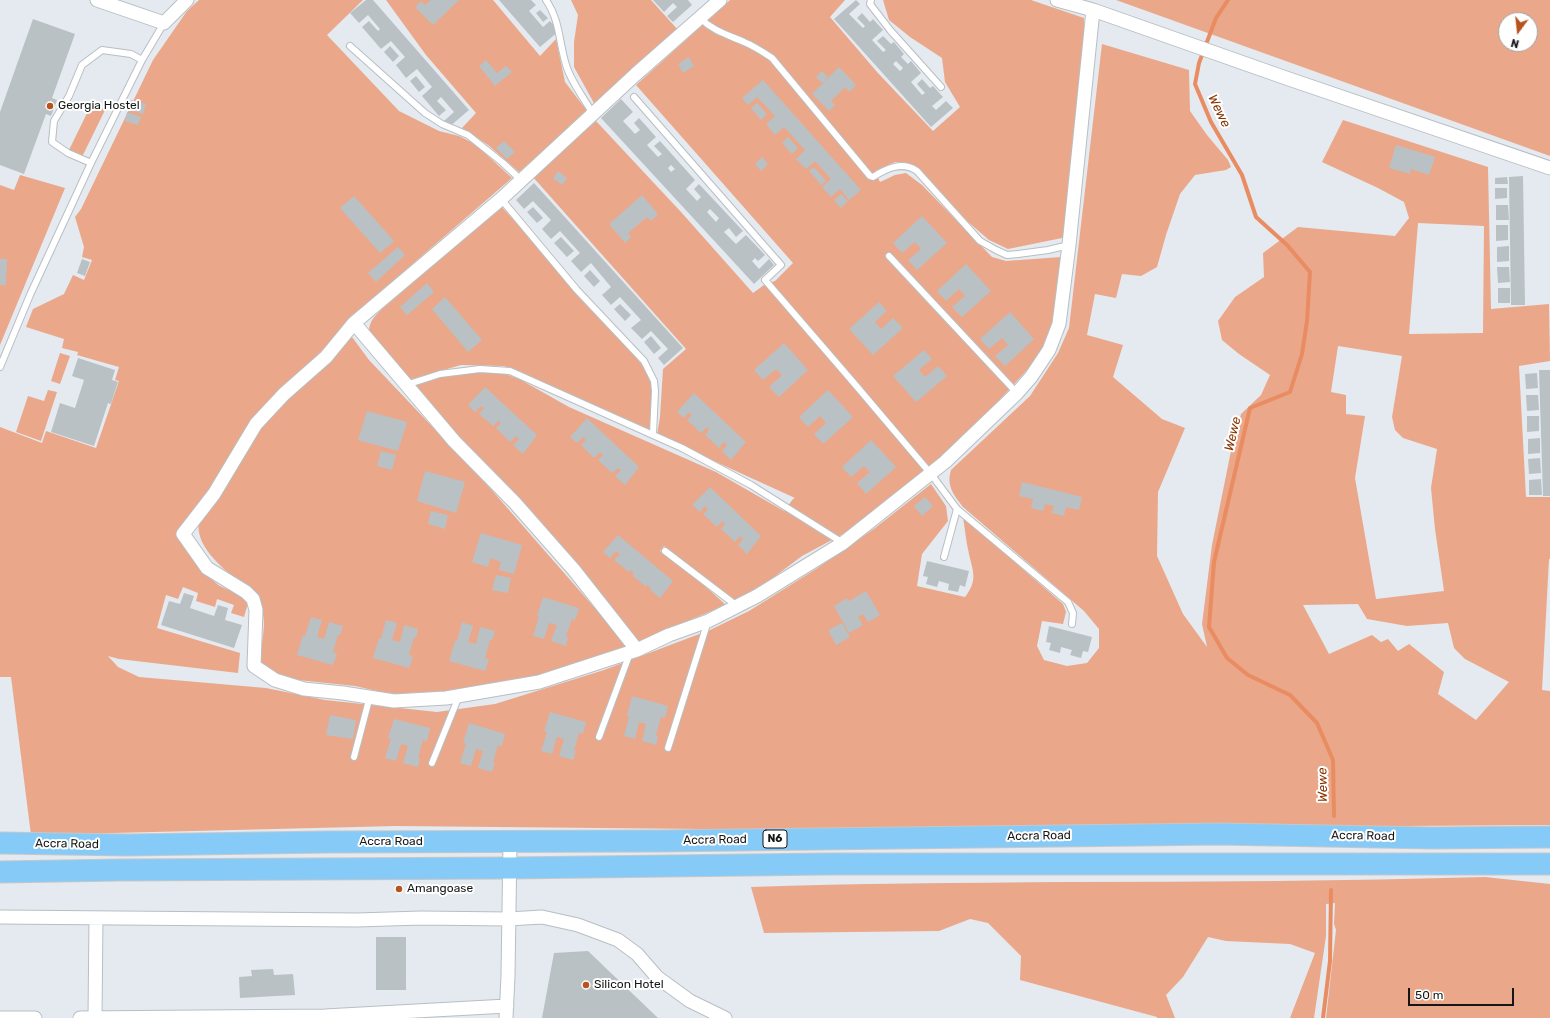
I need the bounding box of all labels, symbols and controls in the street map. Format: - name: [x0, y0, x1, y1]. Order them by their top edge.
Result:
- north arrow: [1498, 12, 1538, 52]
- text: N: [1510, 36, 1521, 50]
- water label: Wewe: [1204, 92, 1234, 130]
- place label: Georgia Hostel: [58, 99, 140, 113]
- marker: Georgia Hostel: [45, 101, 55, 111]
- water label: Wewe: [1221, 415, 1245, 453]
- water label: Wewe: [1315, 768, 1331, 802]
- street label: Accra Road: [1007, 828, 1071, 844]
- street label: Accra Road: [1331, 828, 1395, 844]
- road number: N6: [763, 830, 787, 848]
- street label: Accra Road: [683, 832, 747, 848]
- street label: Accra Road: [359, 835, 423, 849]
- street label: Accra Road: [35, 836, 99, 852]
- place label: Amangoase: [407, 882, 473, 896]
- marker: Amangoase: [394, 884, 404, 894]
- place label: Silicon Hotel: [594, 978, 664, 992]
- marker: Silicon Hotel: [581, 980, 591, 990]
- scale bar: [1410, 980, 1516, 1006]
- text: 50 m: [1415, 988, 1443, 1002]

